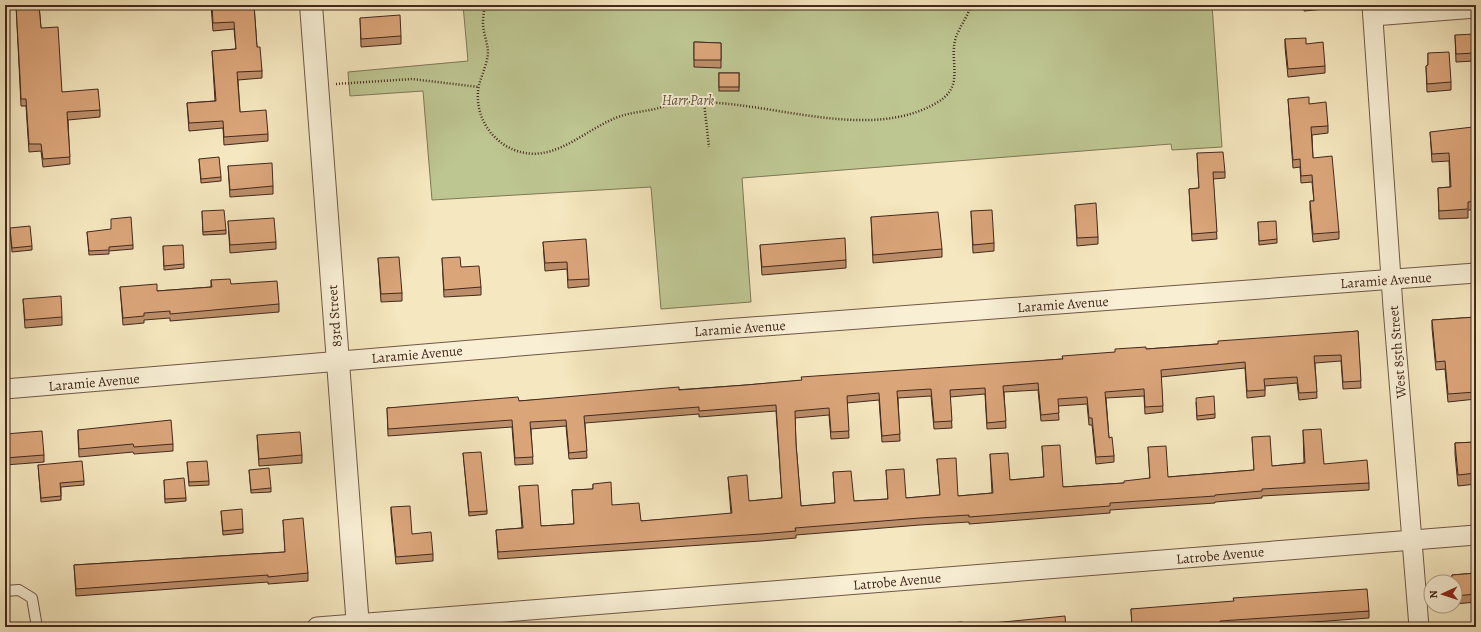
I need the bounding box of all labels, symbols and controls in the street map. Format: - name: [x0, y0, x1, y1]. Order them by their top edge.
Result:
- park label: Harr Park: [662, 91, 714, 110]
- street label: Laramie Avenue: [1340, 268, 1432, 293]
- street label: 83rd Street: [323, 284, 346, 348]
- street label: Laramie Avenue: [1017, 292, 1109, 317]
- street label: West 85th Street: [1384, 304, 1411, 400]
- street label: Laramie Avenue: [694, 316, 786, 341]
- street label: Laramie Avenue: [371, 341, 464, 368]
- street label: Laramie Avenue: [48, 369, 141, 396]
- street label: Latrobe Avenue: [1175, 542, 1265, 569]
- street label: Latrobe Avenue: [852, 568, 942, 595]
- north arrow: [1423, 574, 1463, 614]
- text: N: [1426, 590, 1441, 599]

